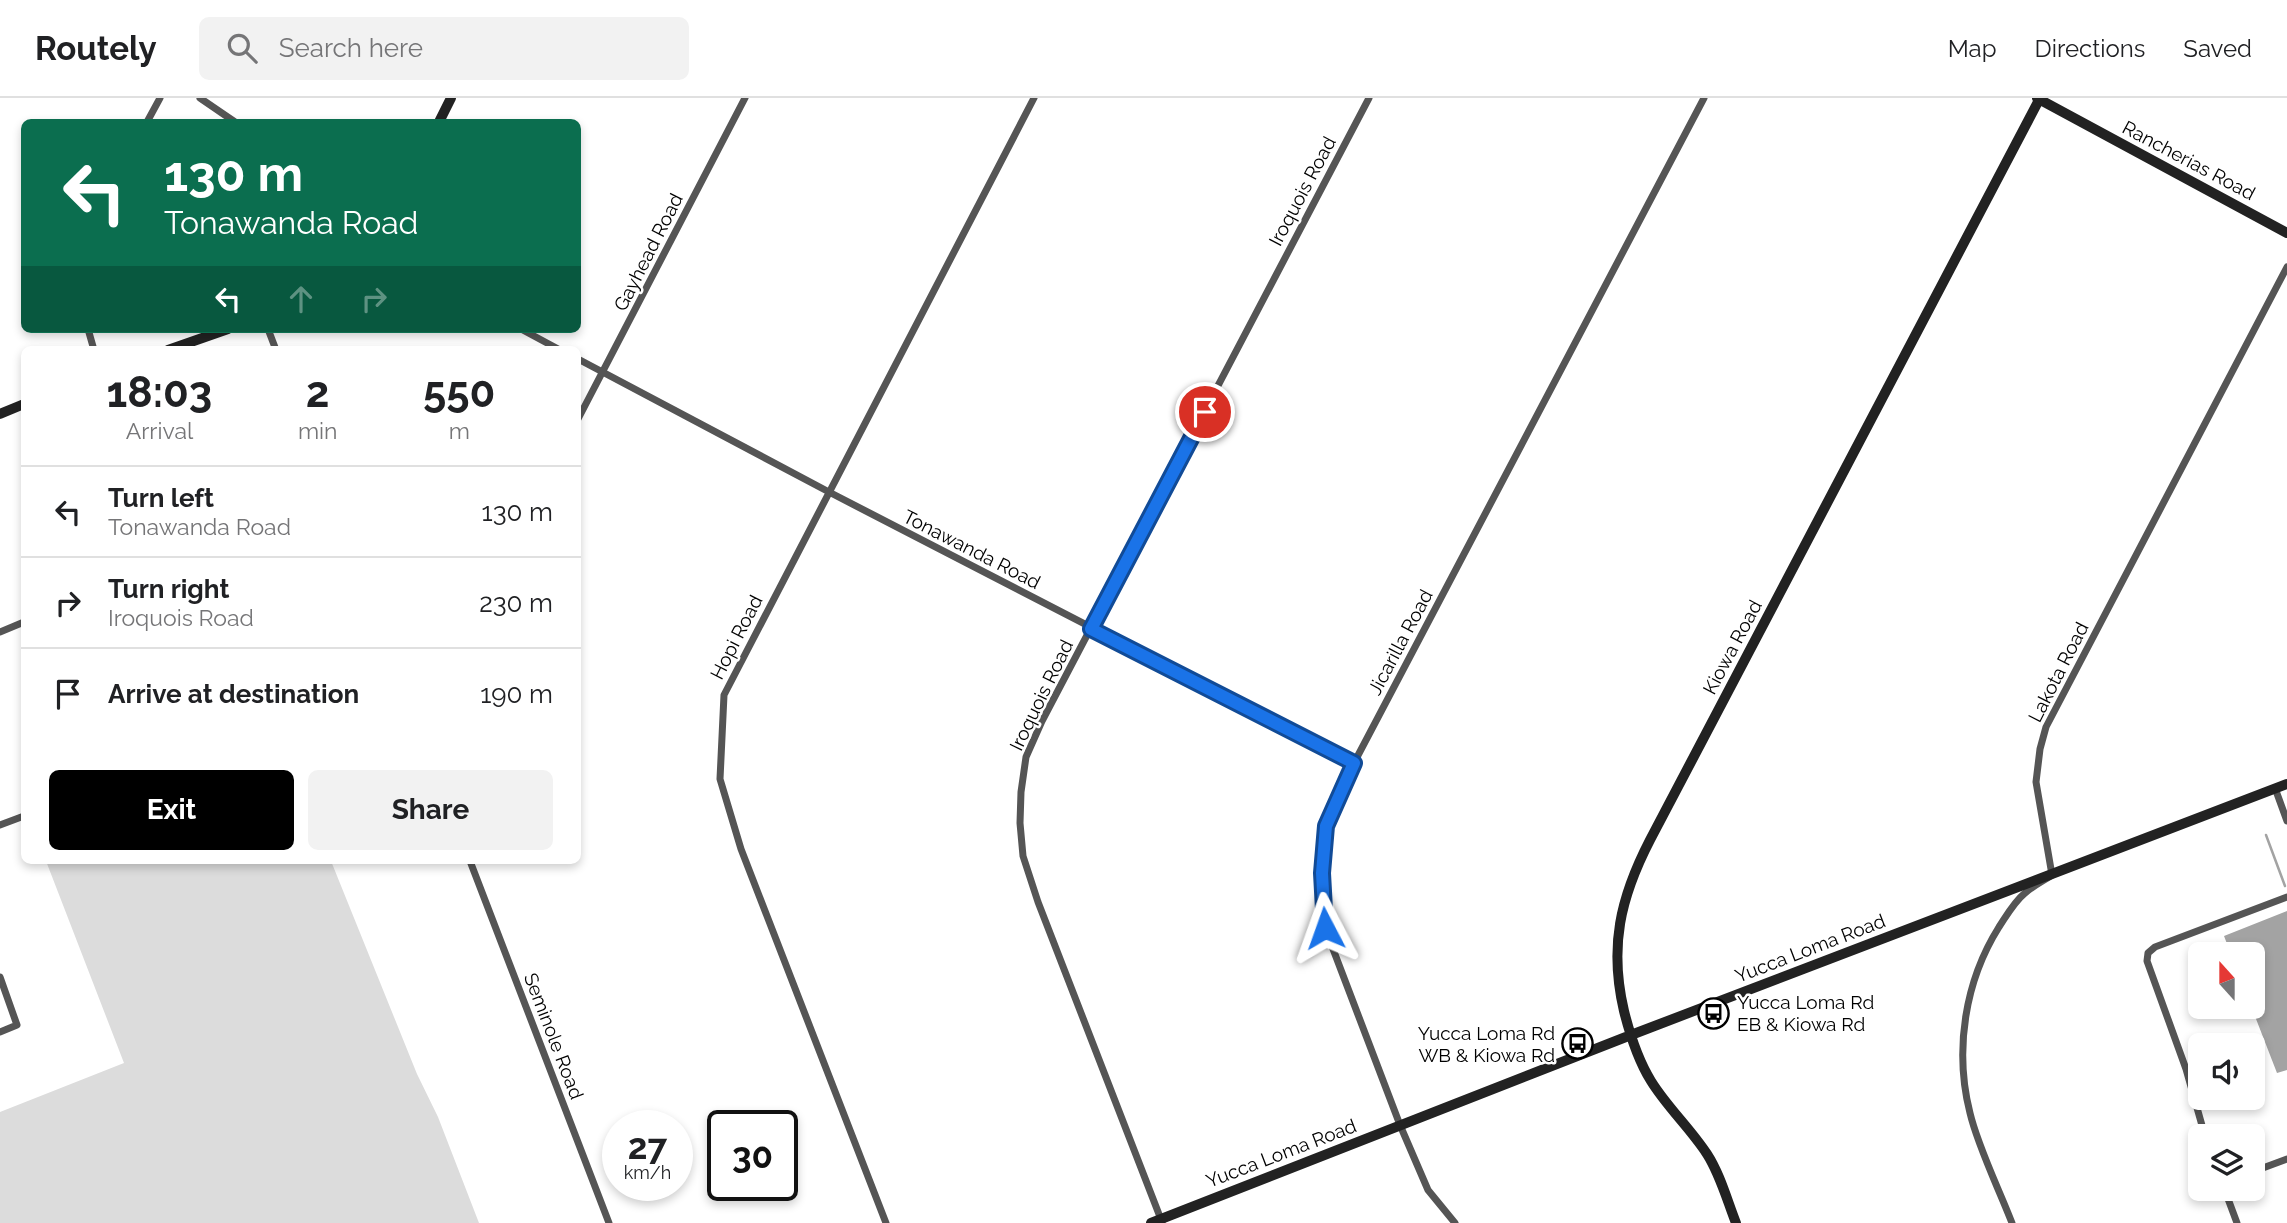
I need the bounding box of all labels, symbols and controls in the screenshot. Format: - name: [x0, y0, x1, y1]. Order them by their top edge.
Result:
- search box: [199, 17, 689, 80]
- text: Routely: [35, 29, 157, 68]
- icon: search: [223, 29, 261, 67]
- text: Search here: [279, 33, 423, 63]
- text: Map: [1948, 34, 1997, 63]
- text: Directions: [2035, 34, 2145, 63]
- text: Saved: [2183, 34, 2252, 63]
- street label: Rancherias Road: [2119, 116, 2259, 204]
- street label: Iroquois Road: [1264, 133, 1340, 249]
- text: 130 m: [164, 145, 303, 202]
- icon: left: [49, 147, 140, 238]
- street label: Gayhead Road: [609, 190, 687, 314]
- text: Tonawanda Road: [164, 204, 419, 241]
- icon: left: [209, 280, 247, 318]
- icon: ahead: [282, 280, 320, 318]
- icon: right: [355, 280, 393, 318]
- text: 18:03: [107, 368, 212, 417]
- text: 2: [306, 368, 330, 417]
- text: 550: [423, 368, 495, 417]
- pin: [1175, 382, 1235, 442]
- icon: arrive: [1186, 393, 1224, 431]
- text: Arrival: [126, 417, 193, 444]
- text: min: [298, 417, 337, 444]
- text: m: [449, 417, 470, 444]
- text: Turn left: [108, 483, 214, 513]
- icon: left: [49, 493, 87, 531]
- text: 130 m: [482, 497, 553, 527]
- street label: Tonawanda Road: [900, 505, 1044, 593]
- text: Tonawanda Road: [108, 513, 291, 540]
- text: Turn right: [108, 574, 229, 604]
- icon: right: [49, 584, 87, 622]
- street label: Jicarilla Road: [1363, 586, 1437, 698]
- text: 230 m: [479, 588, 553, 618]
- street label: Hopi Road: [705, 591, 767, 683]
- street label: Kiowa Road: [1698, 596, 1766, 698]
- text: Iroquois Road: [108, 604, 254, 631]
- street label: Lakota Road: [2023, 618, 2093, 726]
- street label: Iroquois Road: [1005, 636, 1077, 754]
- icon: arrive: [49, 675, 87, 713]
- text: Arrive at destination: [108, 679, 359, 709]
- text: 190 m: [480, 679, 553, 709]
- button: Exit: [49, 770, 294, 850]
- button: Share: [308, 770, 553, 850]
- position arrow: [1288, 891, 1362, 965]
- street label: Yucca Loma Road: [1732, 909, 1888, 987]
- north arrow: [2188, 942, 2264, 1018]
- map controls: [2188, 942, 2265, 1201]
- street label: Seminole Road: [520, 970, 588, 1102]
- place label: Yucca Loma Rd EB & Kiowa Rd: [1737, 991, 1874, 1035]
- bus stop icon: Yucca Loma Rd EB & Kiowa Rd: [1697, 996, 1731, 1030]
- place label: Yucca Loma Rd WB & Kiowa Rd: [1418, 1022, 1555, 1066]
- bus stop icon: Yucca Loma Rd WB & Kiowa Rd: [1561, 1027, 1595, 1061]
- button: sound: [2188, 1033, 2265, 1110]
- speed limit sign: 30: [707, 1110, 798, 1201]
- street label: Yucca Loma Road: [1203, 1114, 1359, 1192]
- button: layers: [2188, 1124, 2265, 1201]
- text: 27: [628, 1126, 667, 1167]
- text: km/h: [624, 1162, 671, 1183]

